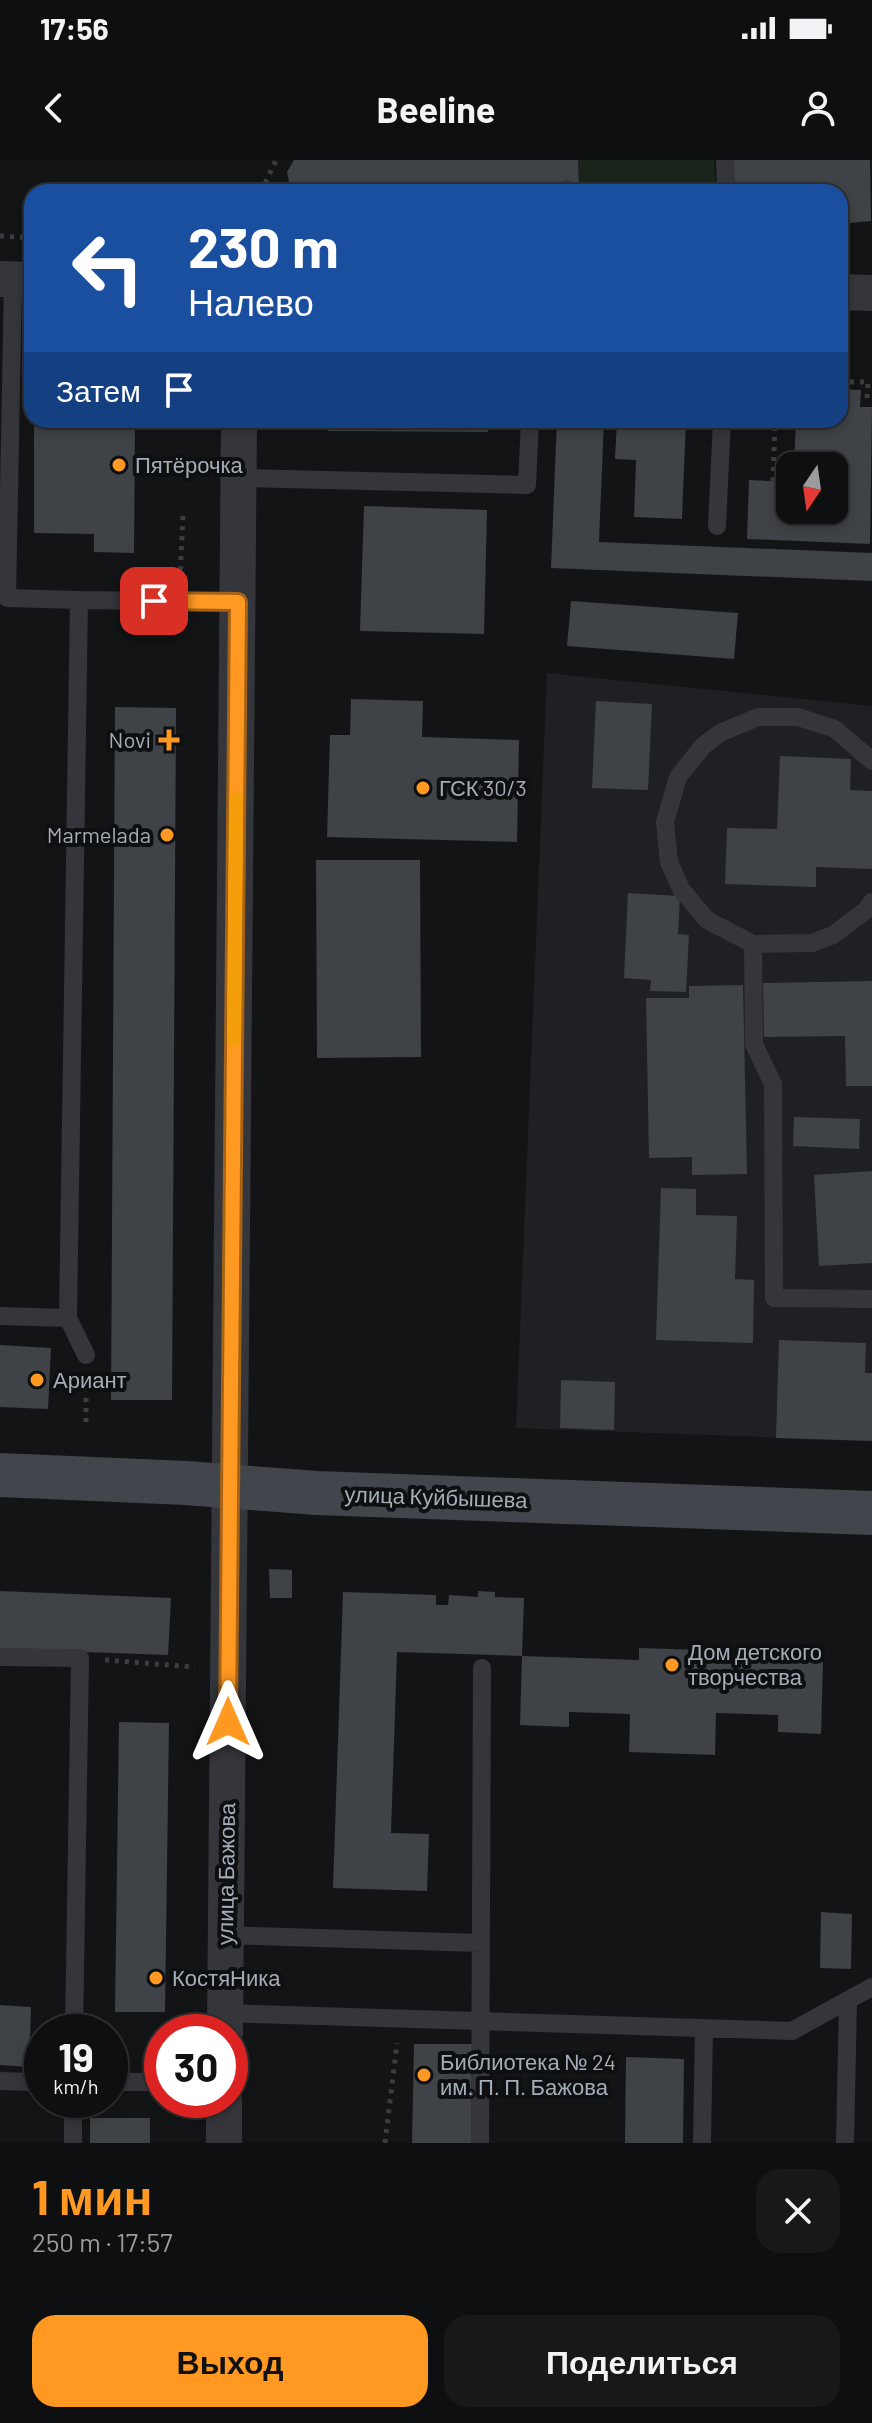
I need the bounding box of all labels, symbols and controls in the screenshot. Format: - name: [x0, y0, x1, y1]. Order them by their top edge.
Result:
- text: 17:56: [40, 10, 109, 46]
- icon: back: [32, 86, 76, 130]
- icon: person: [796, 86, 840, 130]
- text: Beeline: [377, 87, 495, 130]
- text: 230 m: [188, 212, 339, 279]
- icon: left: [56, 216, 160, 320]
- text: Налево: [188, 280, 314, 323]
- icon: arrive: [157, 368, 201, 412]
- text: Затем: [56, 372, 141, 408]
- place label: Пятёрочка: [135, 451, 244, 478]
- north arrow: [776, 452, 848, 524]
- map controls: [776, 452, 848, 524]
- marker: Пятёрочка: [110, 456, 128, 474]
- pin: [120, 567, 188, 635]
- icon: arrive: [132, 579, 176, 623]
- place label: Novi: [109, 726, 151, 752]
- marker: Novi: [158, 729, 180, 751]
- place label: ГСК 30/3: [439, 774, 527, 800]
- marker: ГСК 30/3: [414, 779, 432, 797]
- place label: Marmelada: [47, 821, 151, 847]
- marker: Marmelada: [158, 826, 176, 844]
- place label: Ариант: [53, 1366, 127, 1393]
- marker: Ариант: [28, 1371, 46, 1389]
- street label: улица Куйбышева: [344, 1480, 529, 1513]
- place label: Дом детского творчества: [688, 1638, 822, 1690]
- marker: Дом детского творчества: [663, 1656, 681, 1674]
- position arrow: [186, 1680, 270, 1764]
- street label: улица Бажова: [211, 1802, 240, 1945]
- place label: КостяНика: [172, 1964, 281, 1990]
- marker: КостяНика: [147, 1969, 165, 1987]
- speed limit sign: 30: [144, 2014, 248, 2118]
- text: 19: [58, 2032, 94, 2080]
- place label: Библиотека № 24 им. П. П. Бажова: [440, 2048, 616, 2099]
- marker: Библиотека № 24 им. П. П. Бажова: [415, 2066, 433, 2084]
- text: km/h: [53, 2074, 99, 2098]
- text: 1 мин: [32, 2167, 153, 2225]
- button: close: [756, 2169, 840, 2253]
- text: 250 m · 17:57: [32, 2226, 172, 2257]
- button: Выход: [32, 2315, 428, 2407]
- button: Поделиться: [444, 2315, 840, 2407]

